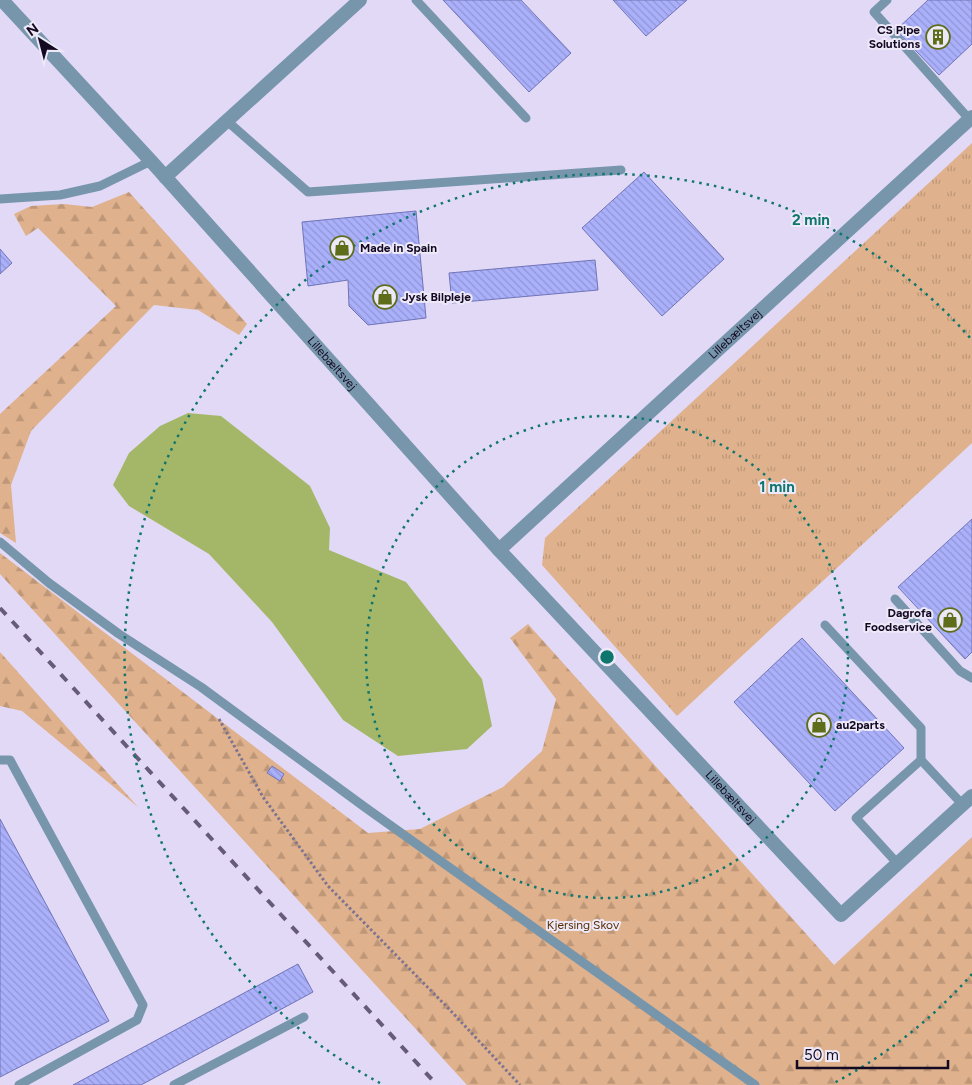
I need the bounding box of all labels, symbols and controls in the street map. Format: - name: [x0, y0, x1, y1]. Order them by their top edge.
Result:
- north arrow: [15, 15, 65, 65]
- text: N: [23, 20, 42, 40]
- place label: CS Pipe Solutions: [869, 23, 920, 51]
- building icon: CS Pipe Solutions: [925, 24, 951, 50]
- text: 2 min: [792, 211, 830, 229]
- shop icon: Made in Spain: [329, 235, 355, 261]
- place label: Made in Spain: [360, 241, 437, 255]
- shop icon: Jysk Bilpleje: [372, 284, 398, 310]
- place label: Jysk Bilpleje: [402, 290, 471, 304]
- street label: Lillebæltsvej: [706, 306, 765, 362]
- street label: Lillebæltsvej: [304, 334, 360, 393]
- text: 1 min: [759, 478, 795, 496]
- place label: Dagrofa Foodservice: [865, 606, 932, 634]
- shop icon: Dagrofa Foodservice: [937, 607, 963, 633]
- centre of rings: [598, 648, 616, 666]
- shop icon: au2parts: [806, 712, 832, 738]
- place label: au2parts: [836, 718, 885, 732]
- street label: Lillebæltsvej: [703, 768, 759, 826]
- park label: Kjersing Skov: [547, 918, 620, 932]
- scale bar: [797, 1038, 948, 1070]
- text: 50 m: [804, 1046, 839, 1064]

